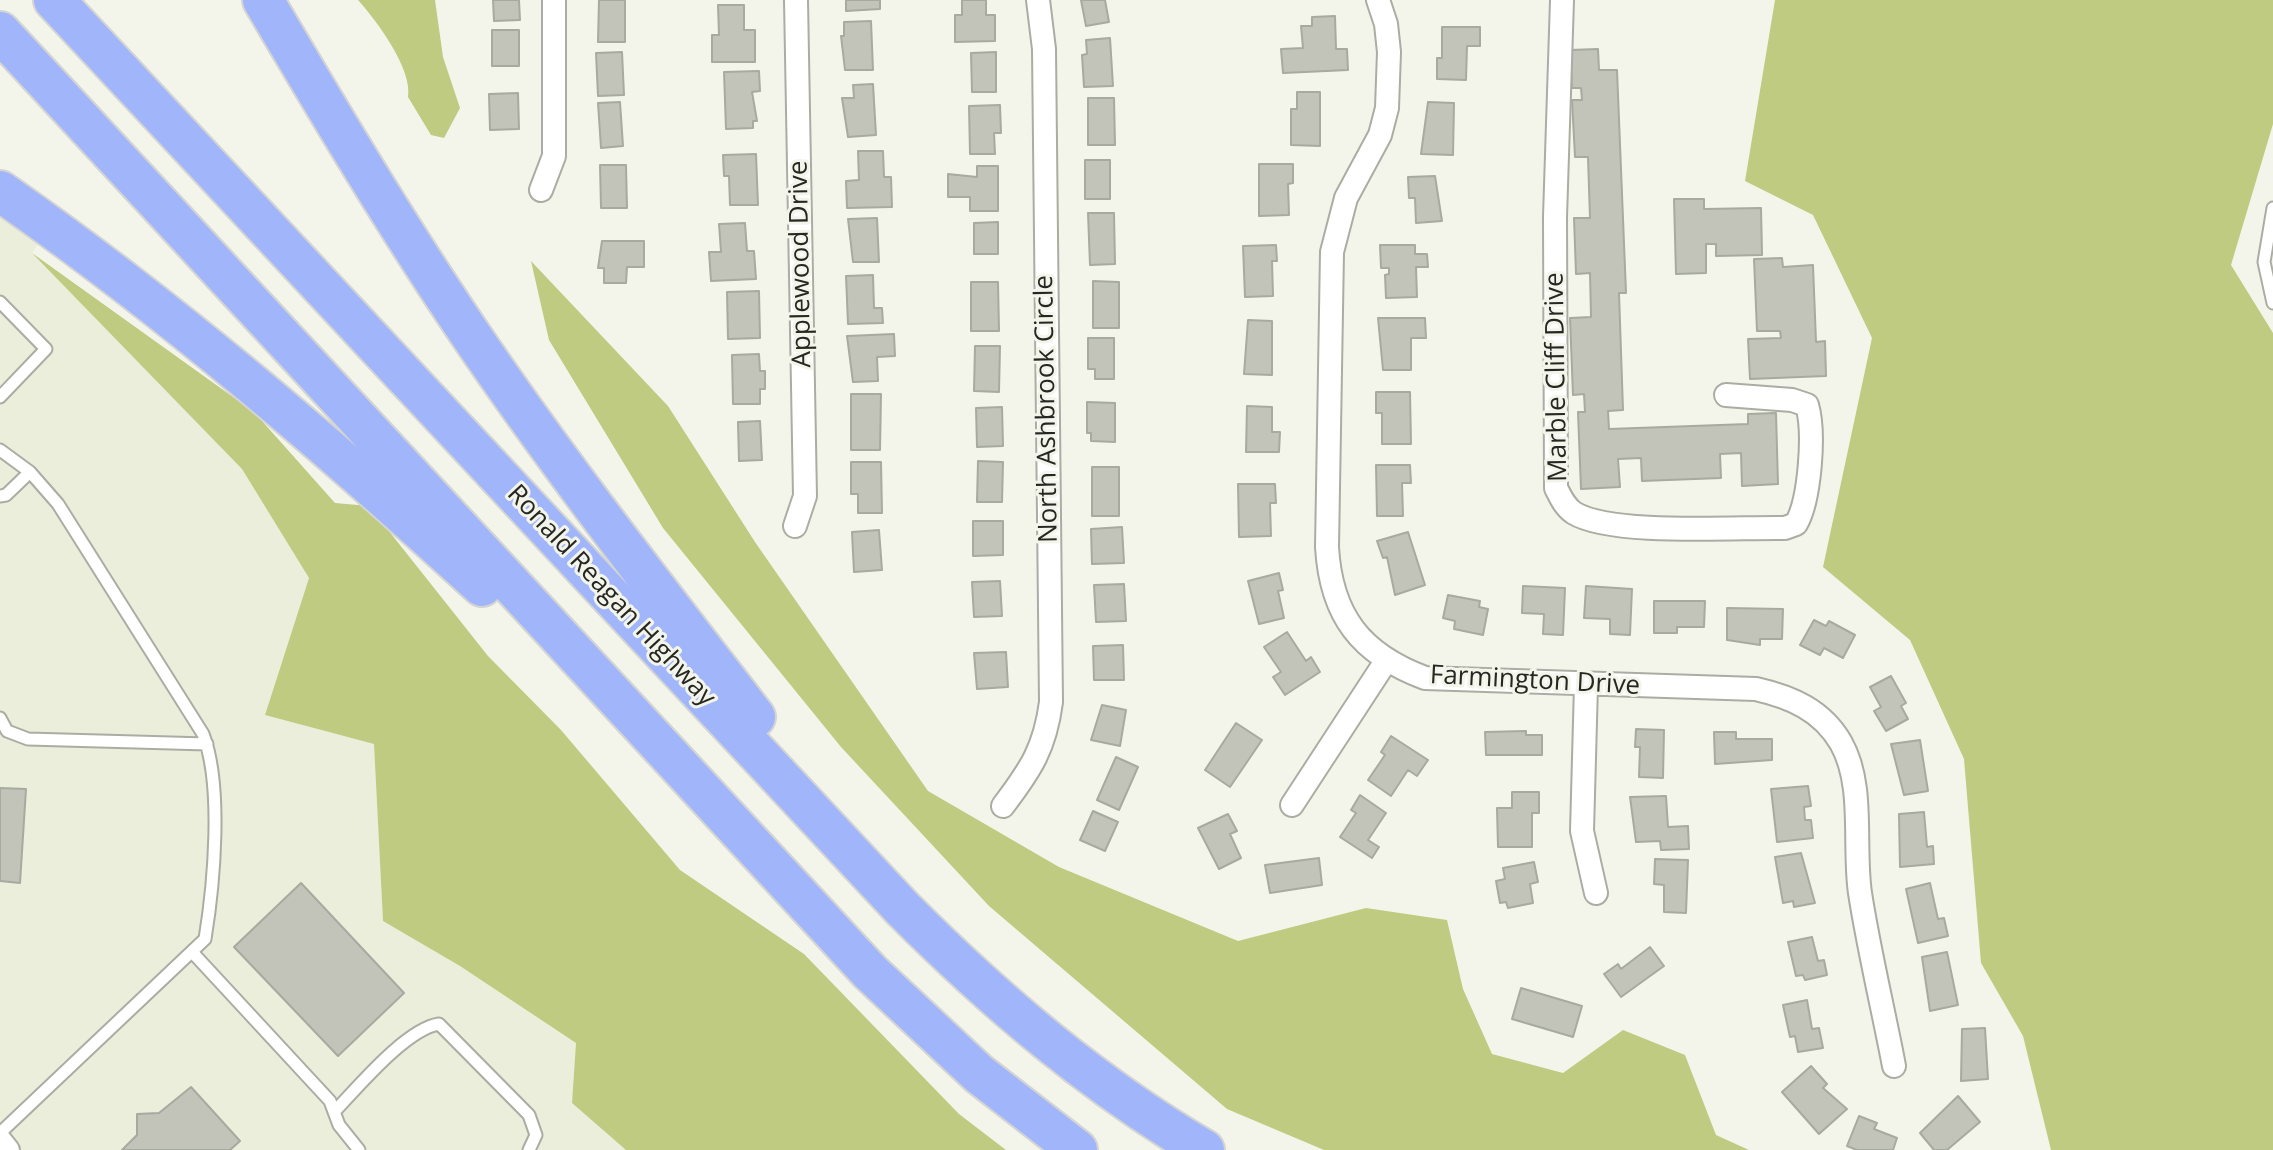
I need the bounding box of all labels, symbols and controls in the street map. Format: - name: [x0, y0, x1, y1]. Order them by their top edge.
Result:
- street label: Applewood Drive: [784, 160, 818, 368]
- street label: Marble Cliff Drive: [1540, 272, 1574, 482]
- street label: North Ashbrook Circle: [1029, 275, 1065, 543]
- street label: Ronald Reagan Highway: [500, 479, 722, 713]
- street label: Farmington Drive: [1429, 660, 1641, 702]

